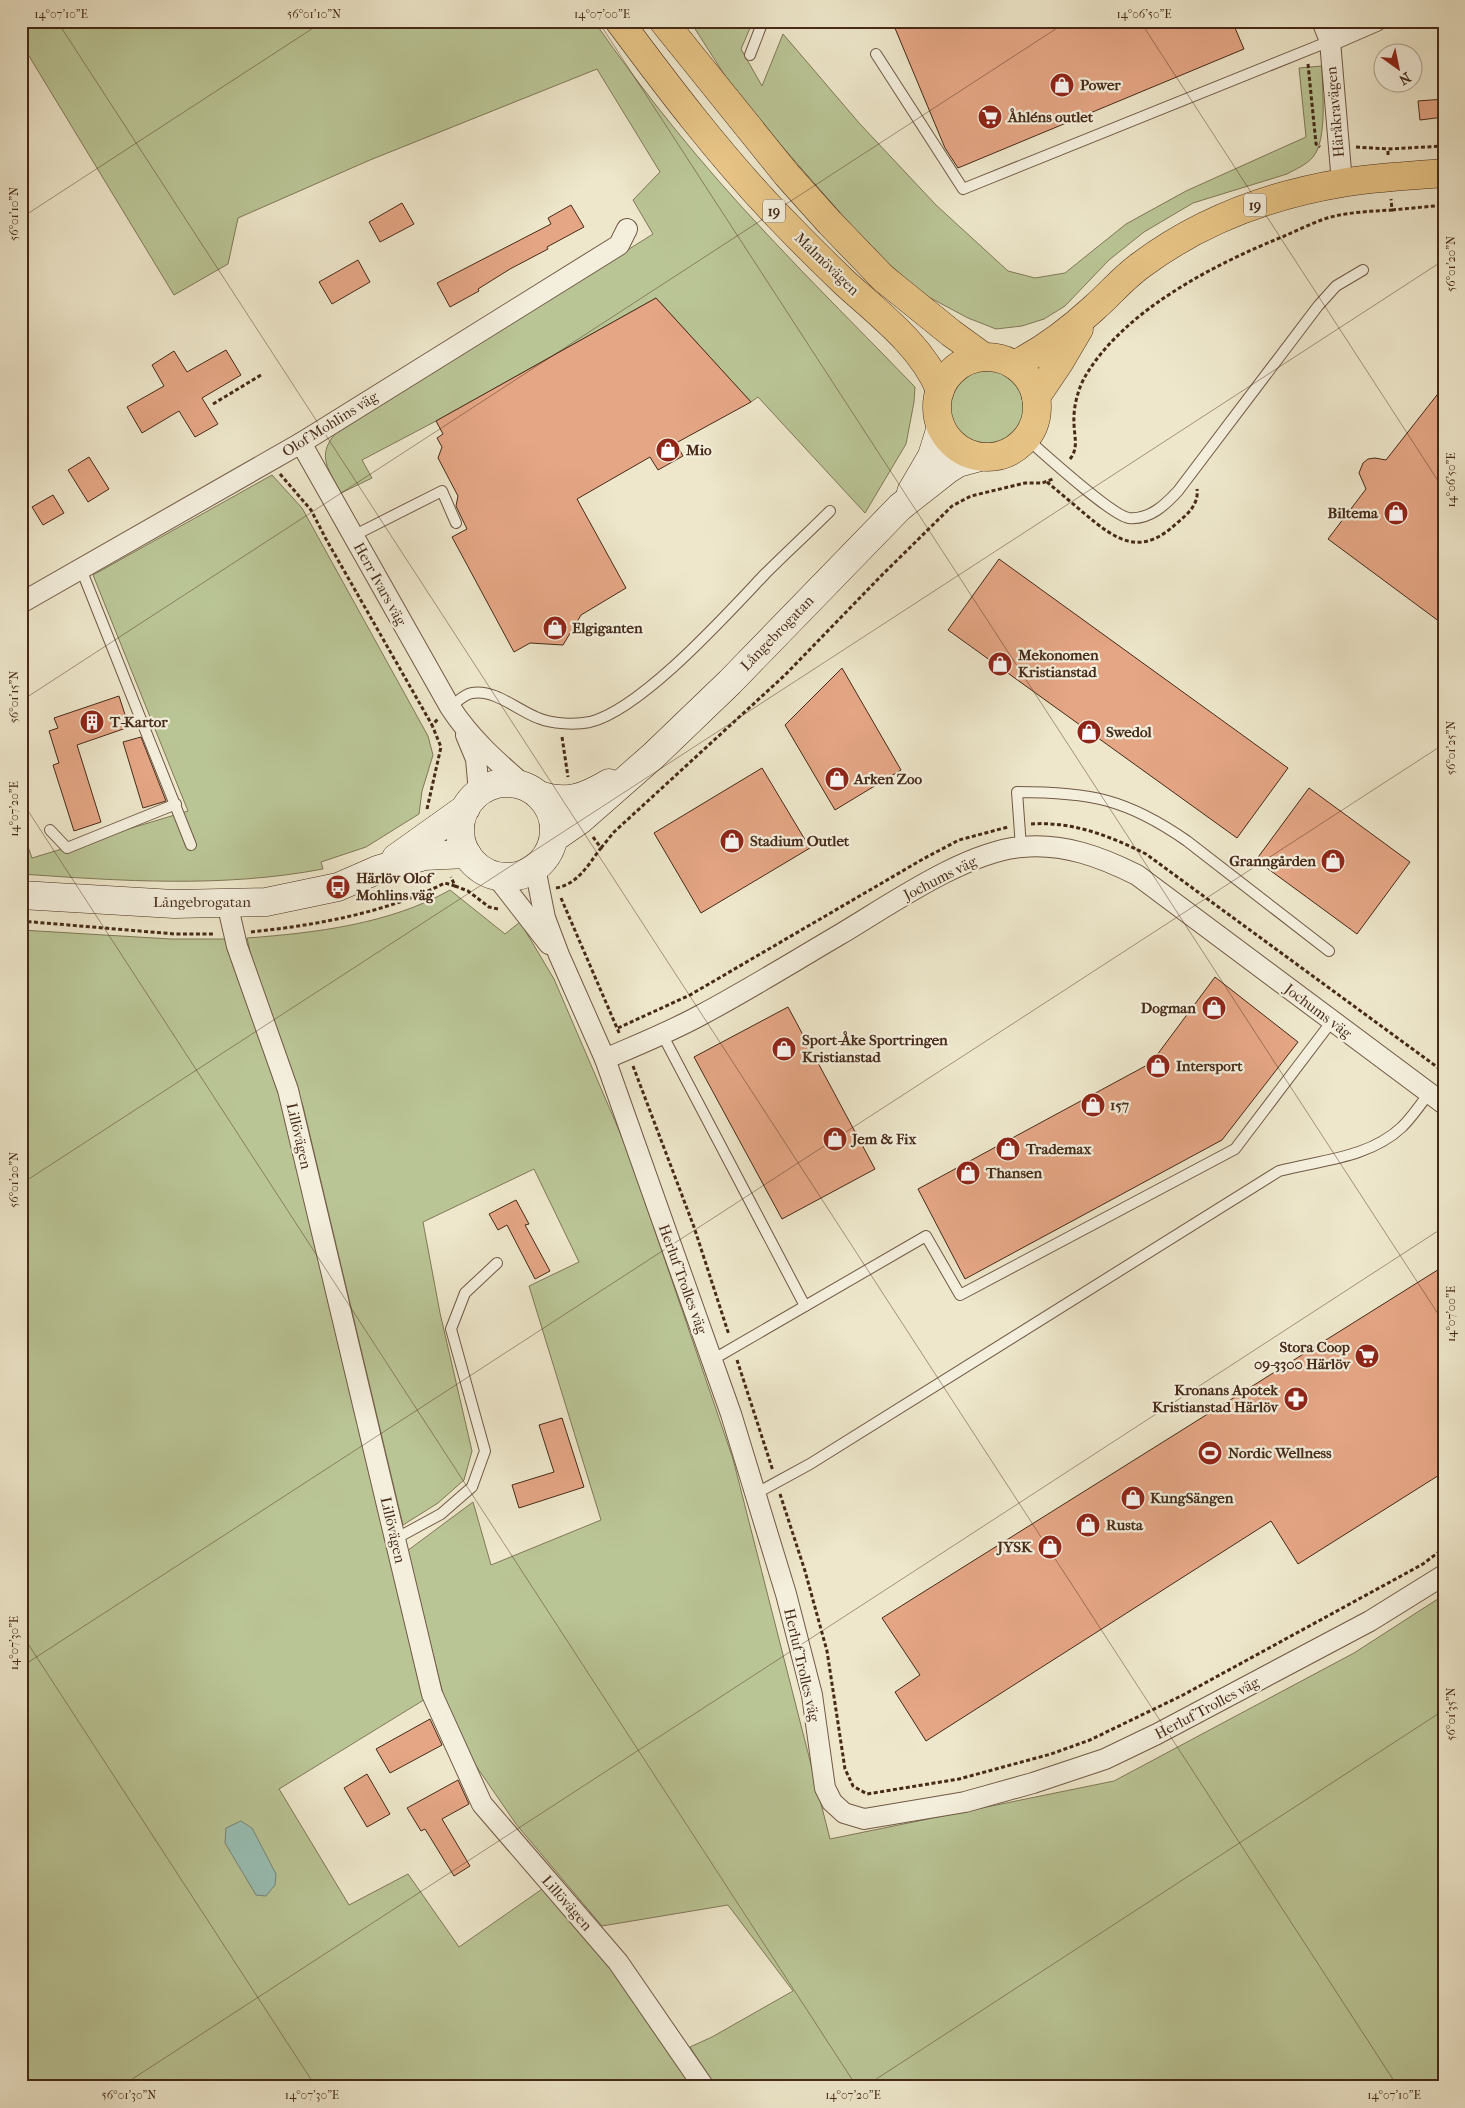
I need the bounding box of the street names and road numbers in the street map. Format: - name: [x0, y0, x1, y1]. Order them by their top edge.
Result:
- street label: Häråkravägen: [1322, 65, 1348, 158]
- road number: 19: [1244, 194, 1266, 216]
- road number: 19: [763, 200, 785, 222]
- street label: Malmövägen: [791, 229, 863, 299]
- street label: Olof Mohlins väg: [279, 387, 382, 461]
- street label: Herr Ivars väg: [350, 539, 411, 630]
- street label: Långebrogatan: [737, 591, 818, 674]
- street label: Jochums väg: [899, 851, 980, 905]
- street label: Långebrogatan: [153, 893, 251, 911]
- street label: Jochums väg: [1280, 979, 1356, 1043]
- street label: Lillövägen: [283, 1101, 315, 1171]
- street label: Herluf Trolles väg: [655, 1222, 712, 1337]
- street label: Lillövägen: [377, 1495, 409, 1565]
- street label: Herluf Trolles väg: [780, 1607, 824, 1724]
- street label: Herluf Trolles väg: [1152, 1672, 1263, 1743]
- street label: Lillövägen: [538, 1872, 596, 1935]

